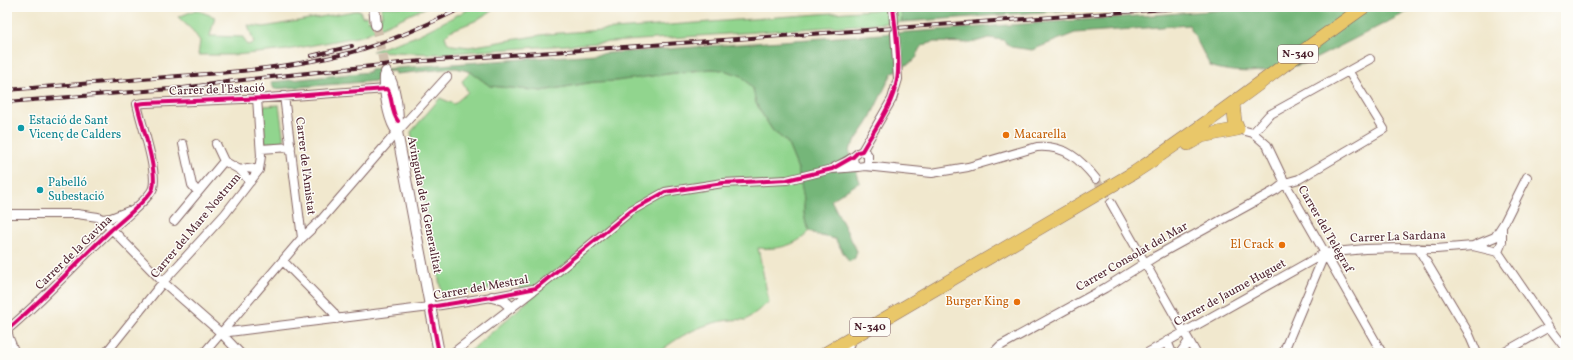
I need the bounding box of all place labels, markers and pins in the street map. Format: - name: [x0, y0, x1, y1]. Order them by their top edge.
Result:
- place label: Estació de Sant Vicenç de Calders: [29, 113, 121, 143]
- marker: Estació de Sant Vicenç de Calders: [16, 123, 26, 133]
- place label: Macarella: [1014, 127, 1066, 143]
- marker: Macarella: [1001, 130, 1011, 140]
- place label: Pabelló Subestació: [48, 175, 104, 205]
- marker: Pabelló Subestació: [35, 185, 45, 195]
- place label: El Crack: [1230, 237, 1274, 253]
- marker: El Crack: [1277, 240, 1287, 250]
- place label: Burger King: [945, 294, 1009, 310]
- marker: Burger King: [1012, 297, 1022, 307]

